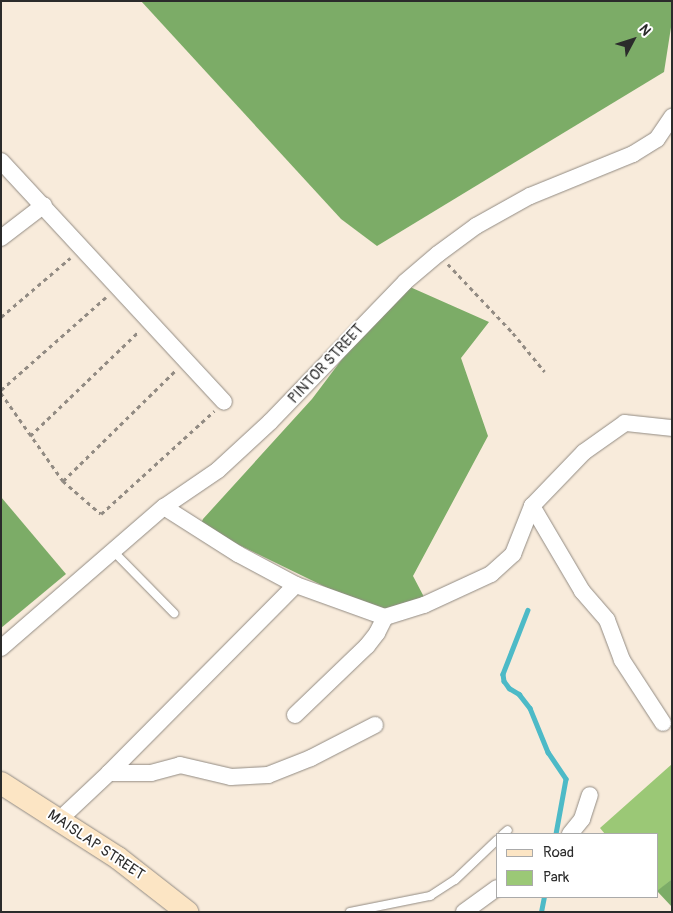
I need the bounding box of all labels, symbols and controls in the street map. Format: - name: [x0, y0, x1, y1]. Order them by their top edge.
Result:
- north arrow: [608, 15, 658, 65]
- text: N: [635, 21, 654, 39]
- street label: PINTOR STREET: [285, 321, 367, 407]
- street label: MAISLAP STREET: [44, 806, 148, 884]
- legend: [496, 833, 658, 898]
- text: Road: [543, 843, 574, 862]
- text: Park: [543, 868, 569, 887]

